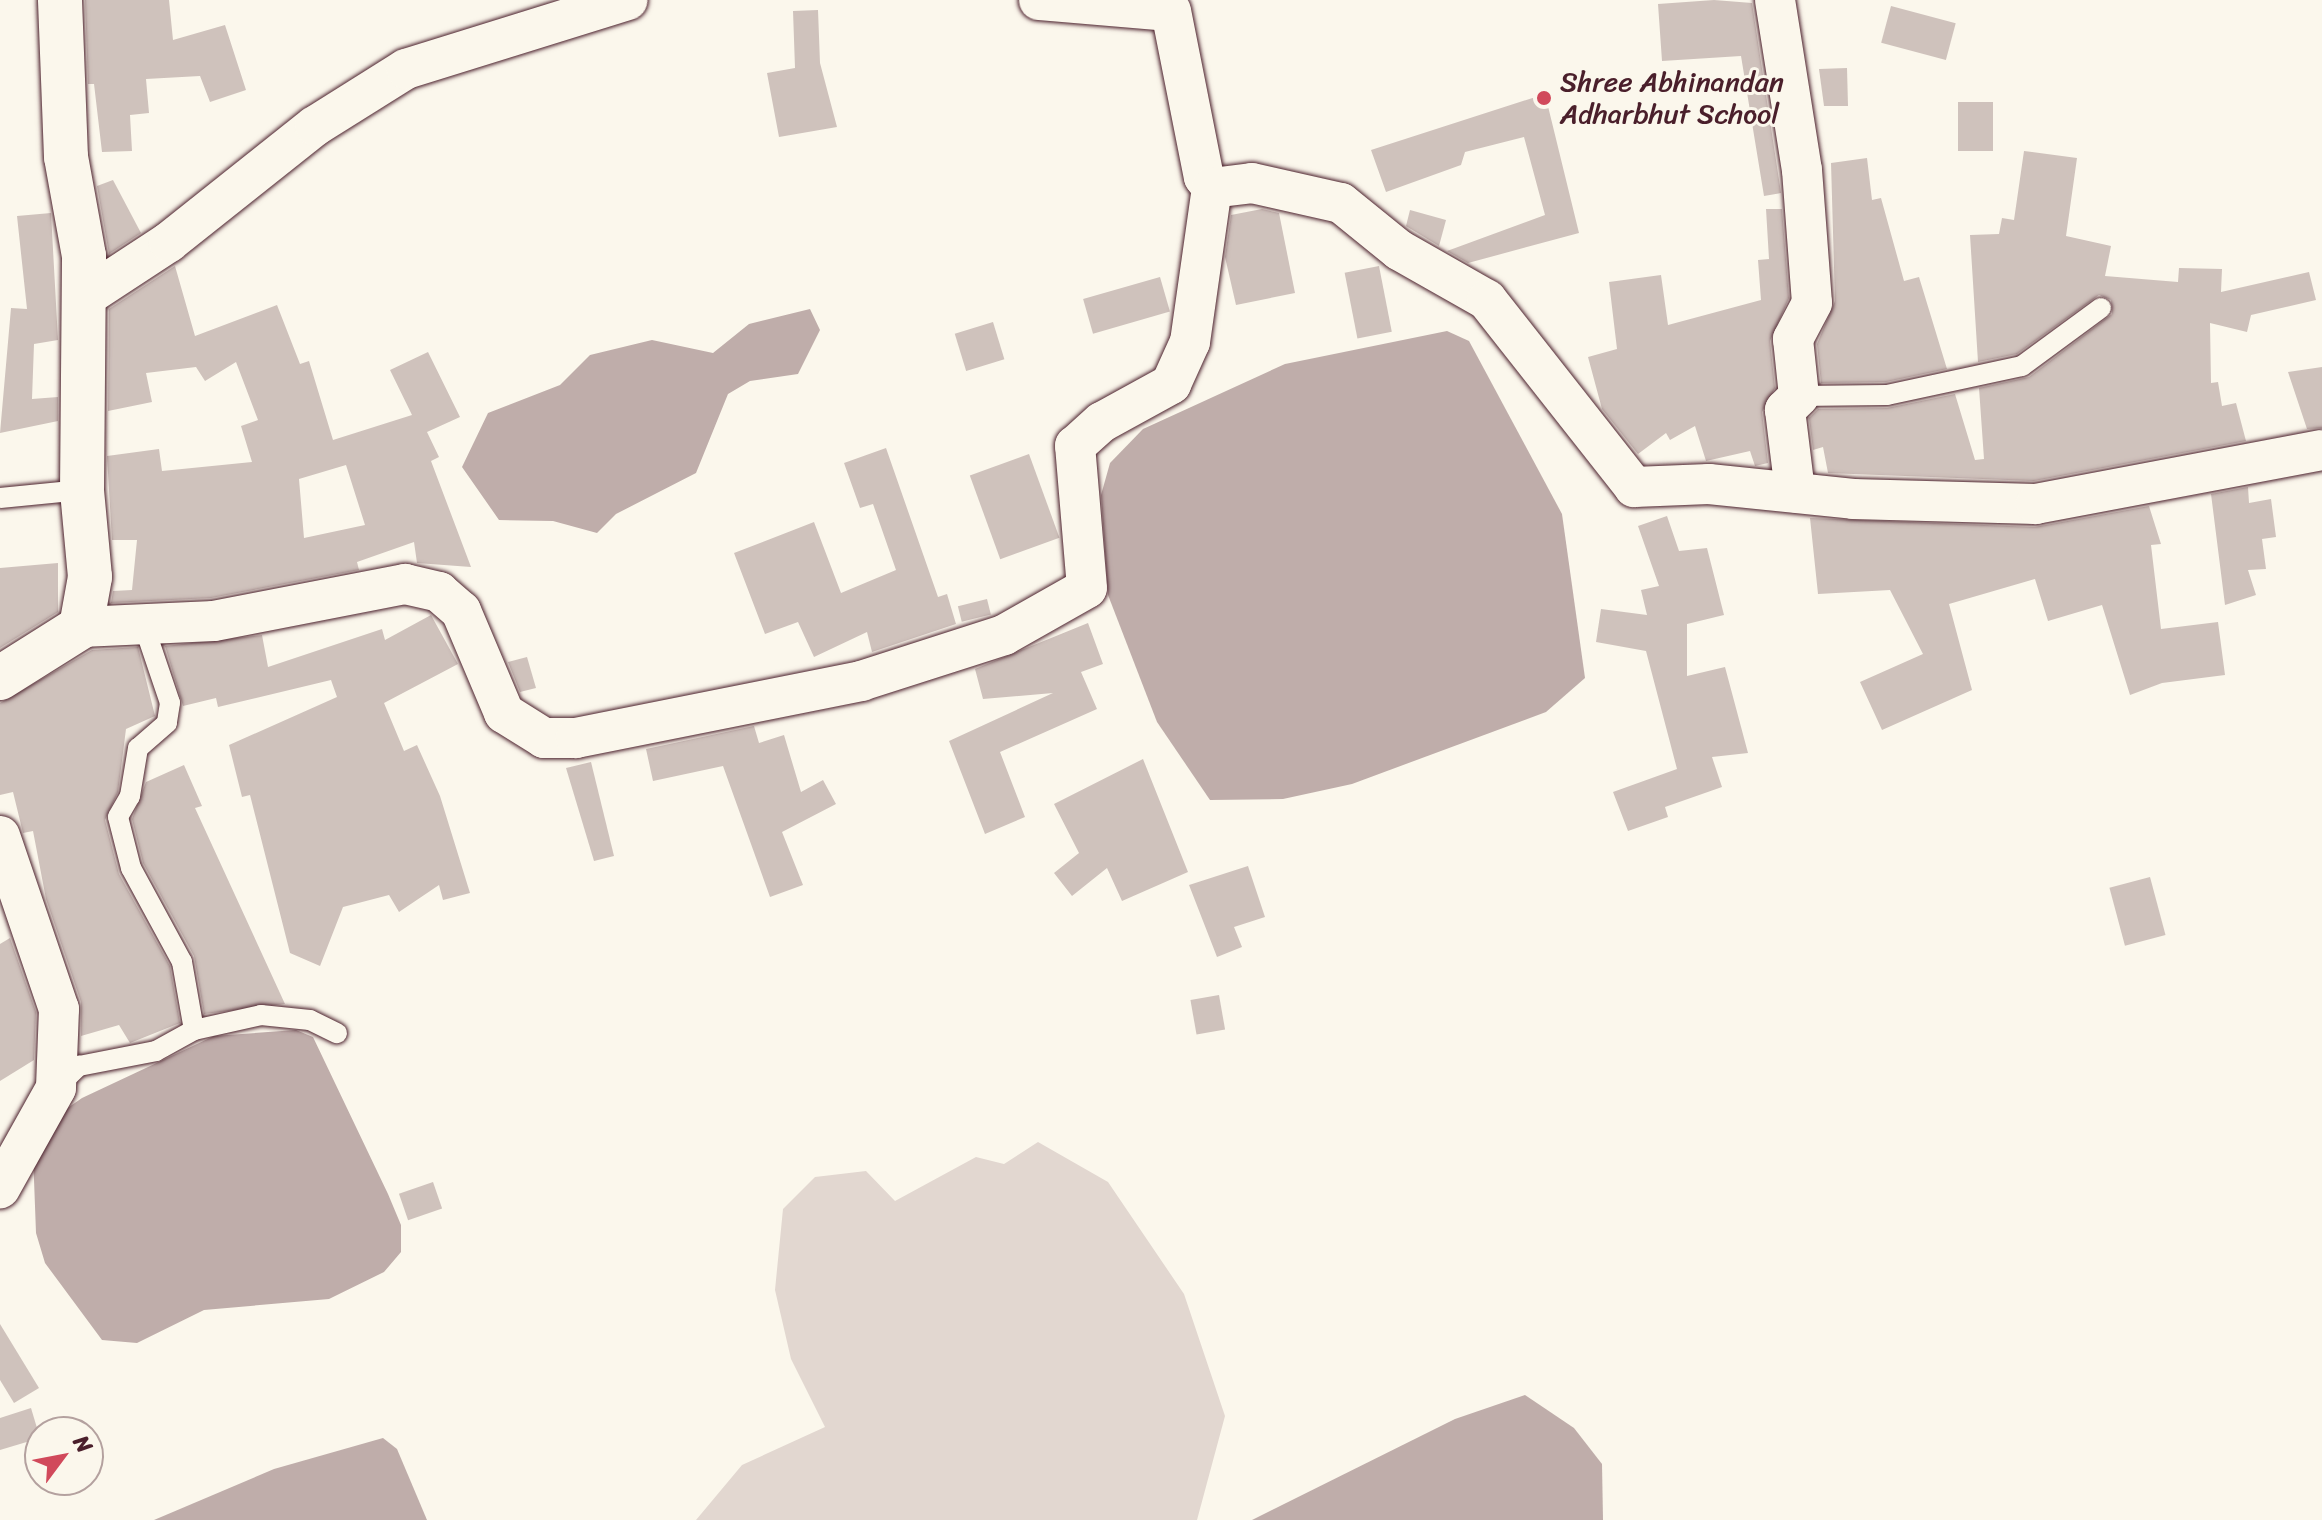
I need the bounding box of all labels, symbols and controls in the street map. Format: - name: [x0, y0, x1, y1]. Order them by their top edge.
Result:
- place label: Shree Abhinandan Adharbhut School: [1560, 65, 1784, 131]
- marker: Shree Abhinandan Adharbhut School: [1535, 89, 1553, 107]
- north arrow: [24, 1416, 104, 1496]
- text: N: [63, 1427, 104, 1461]

